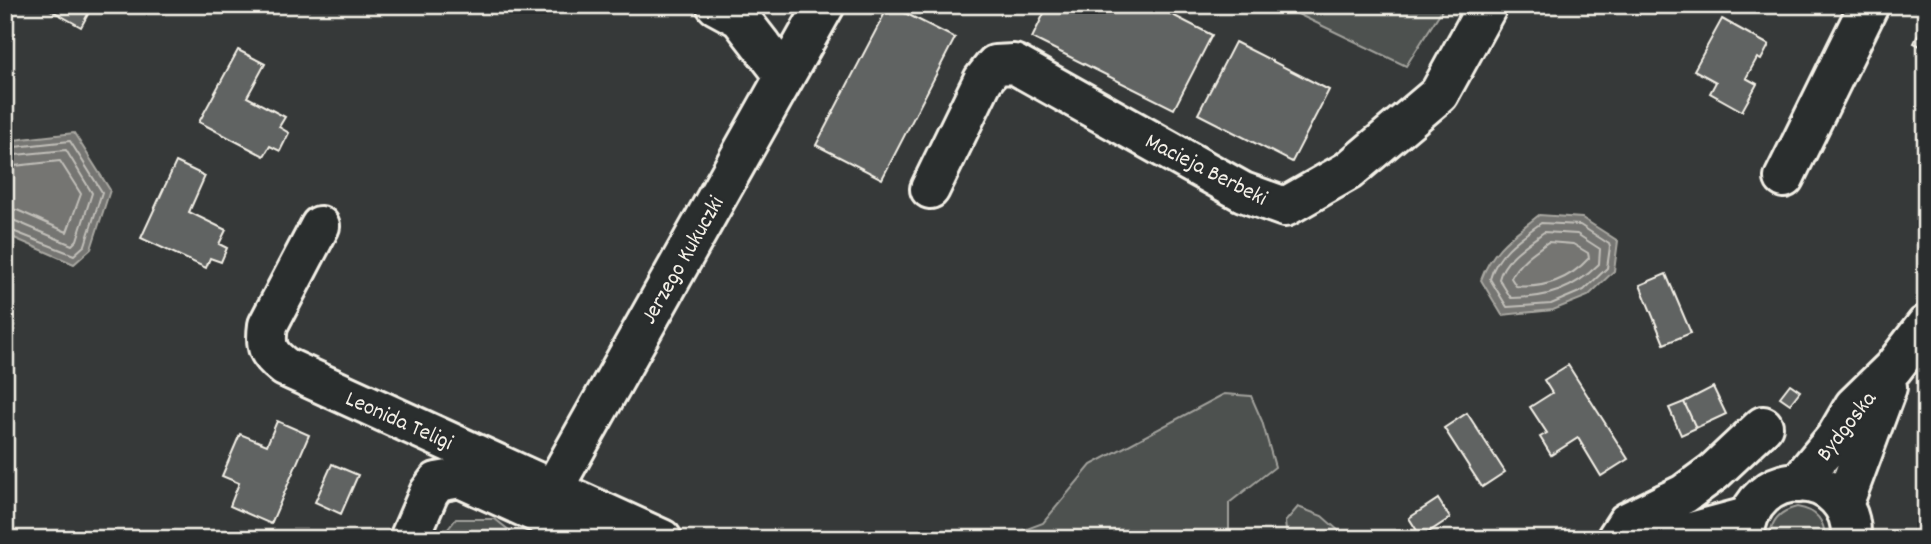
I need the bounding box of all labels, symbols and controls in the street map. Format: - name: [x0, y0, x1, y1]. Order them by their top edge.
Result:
- street label: Macieja Berbeki: [1139, 126, 1272, 216]
- street label: Jerzego Kukuczki: [634, 191, 734, 331]
- street label: Leonida Teligi: [339, 384, 458, 461]
- street label: Bydgoska: [1810, 384, 1887, 469]

